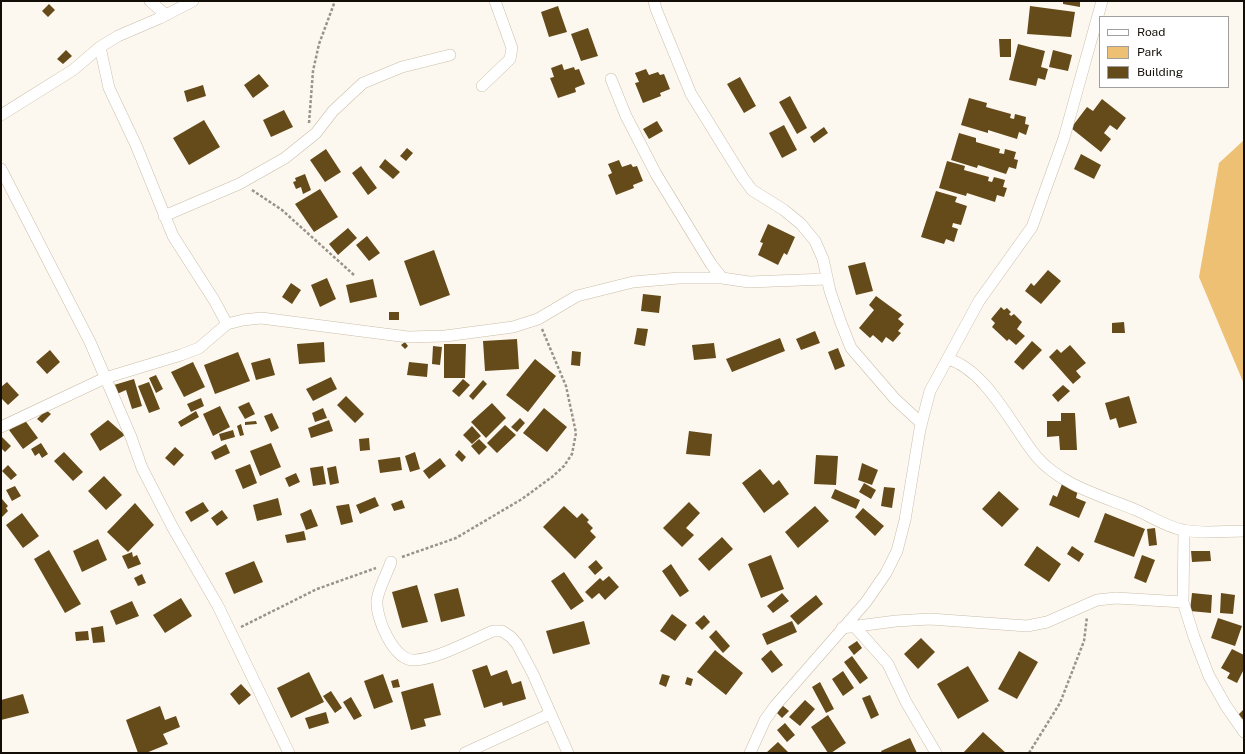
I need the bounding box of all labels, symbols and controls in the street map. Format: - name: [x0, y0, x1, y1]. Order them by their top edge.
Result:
- legend: [1099, 16, 1229, 88]
- text: Road: [1137, 25, 1165, 39]
- text: Park: [1137, 45, 1163, 59]
- text: Building: [1137, 65, 1183, 79]

